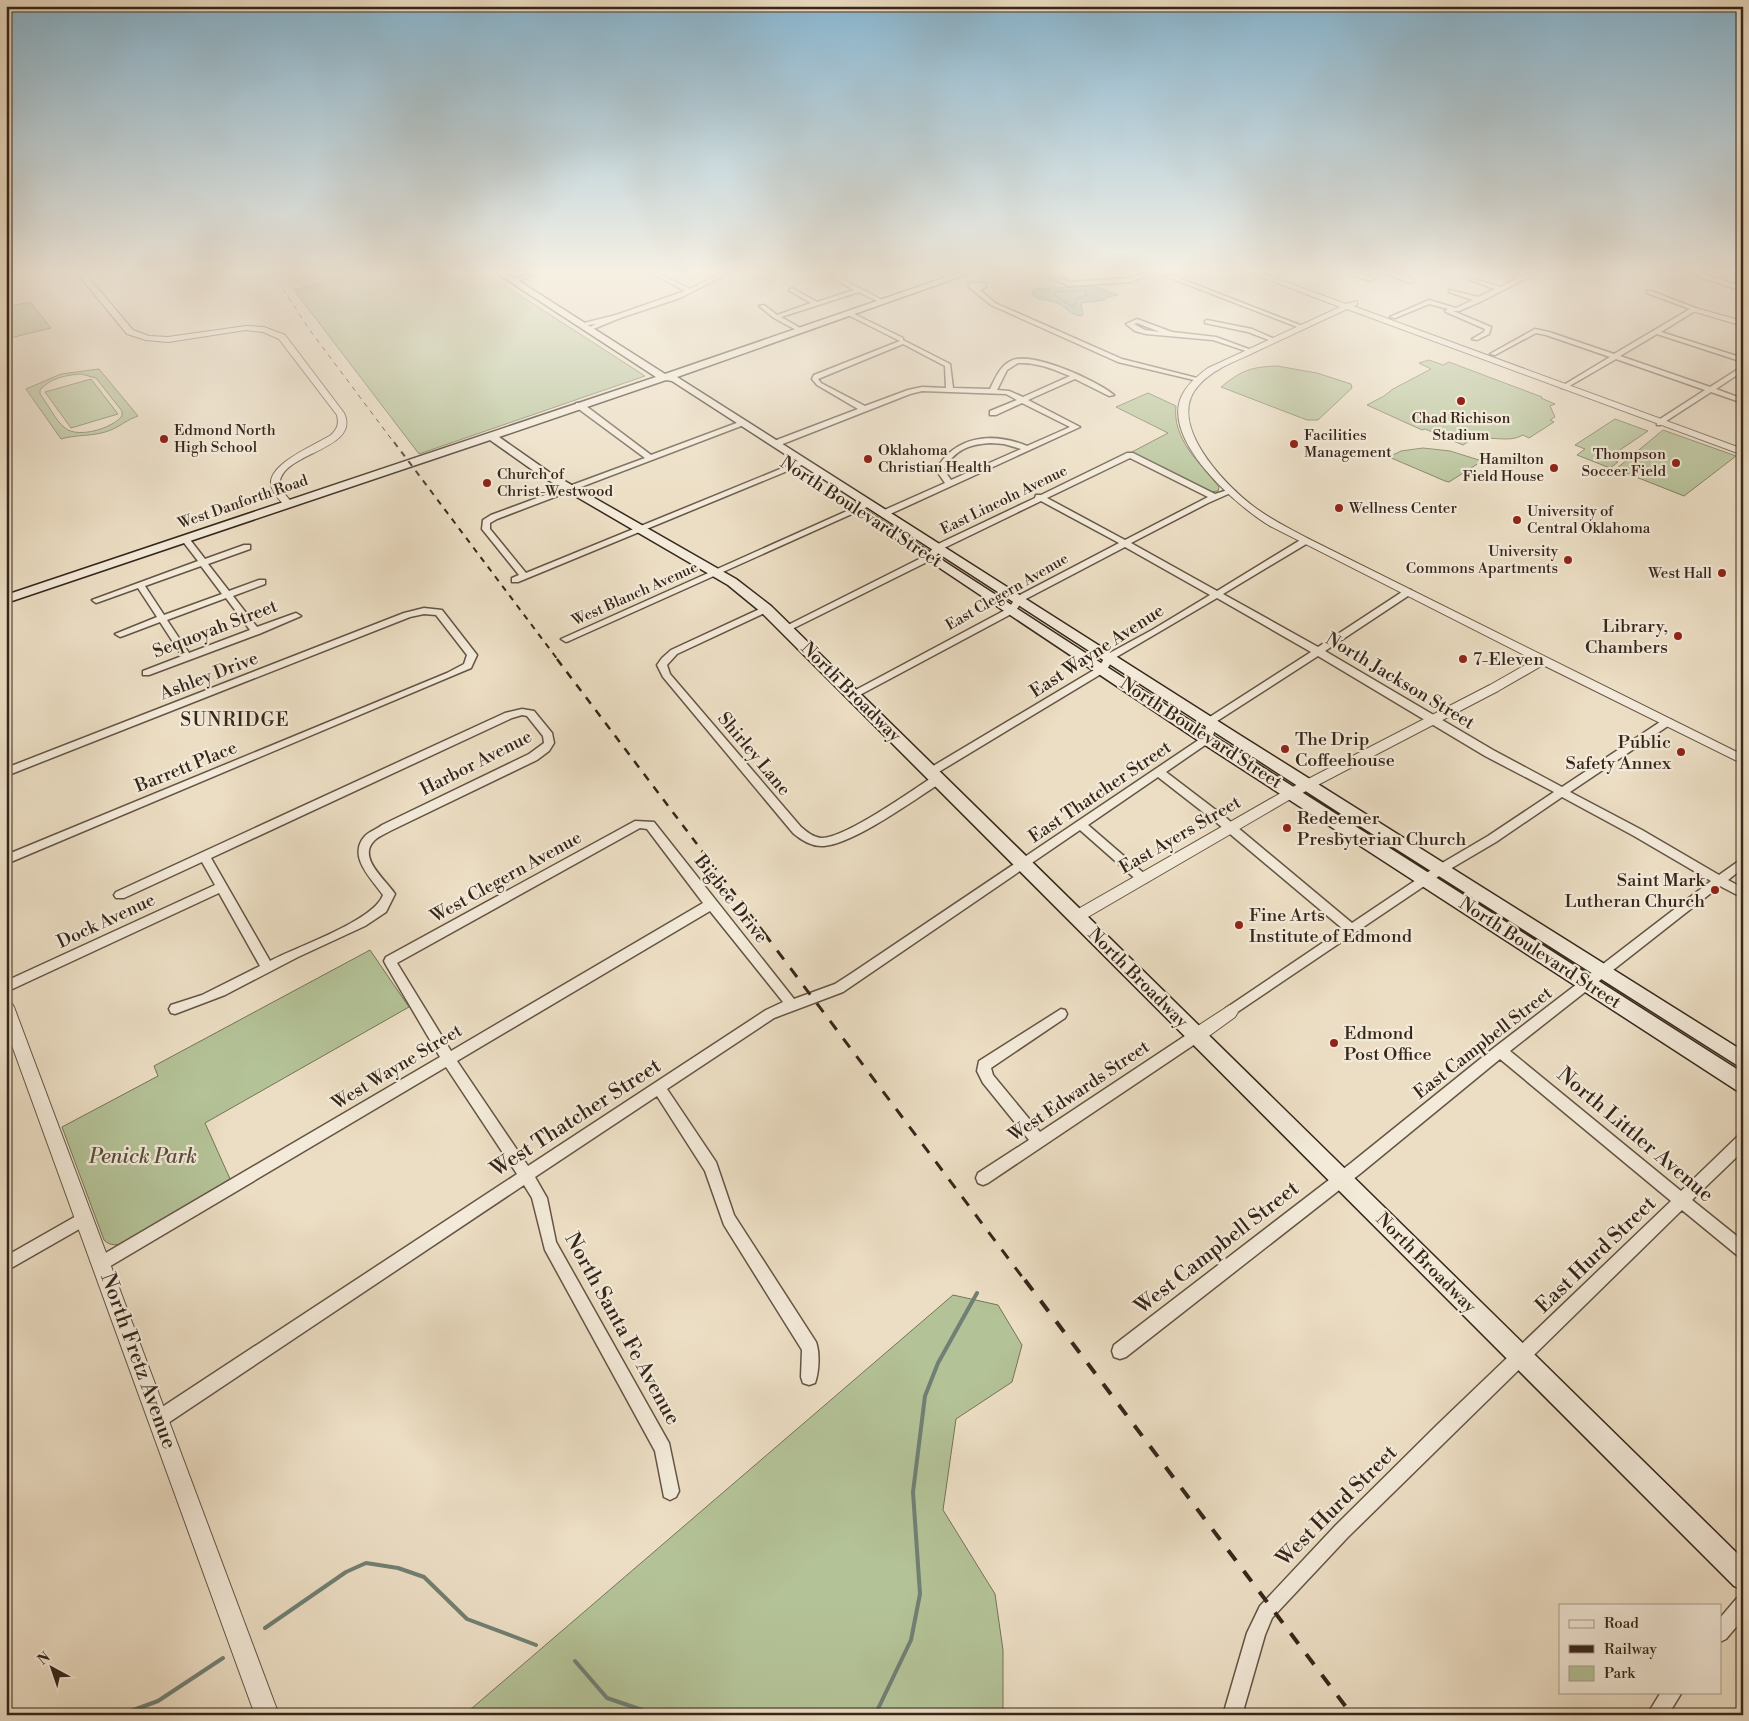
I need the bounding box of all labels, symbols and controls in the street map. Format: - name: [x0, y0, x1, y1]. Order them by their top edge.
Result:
- marker: Chad Richison Stadium: [1455, 395, 1467, 407]
- place label: Chad Richison Stadium: [1411, 409, 1511, 445]
- place label: Edmond North High School: [174, 421, 276, 457]
- place label: Facilities Management: [1304, 426, 1392, 462]
- marker: Edmond North High School: [158, 433, 170, 445]
- marker: Facilities Management: [1288, 438, 1300, 450]
- place label: Oklahoma Christian Health: [878, 441, 992, 477]
- place label: Thompson Soccer Field: [1581, 445, 1666, 481]
- place label: Hamilton Field House: [1463, 450, 1544, 486]
- street label: North Boulevard Street: [776, 451, 947, 573]
- marker: Oklahoma Christian Health: [862, 453, 874, 465]
- marker: Thompson Soccer Field: [1670, 457, 1682, 469]
- street label: East Lincoln Avenue: [937, 461, 1071, 539]
- marker: Hamilton Field House: [1548, 462, 1560, 474]
- place label: Church of Christ-Westwood: [497, 465, 613, 501]
- street label: West Danforth Road: [175, 471, 311, 533]
- marker: Church of Christ-Westwood: [481, 477, 493, 489]
- place label: Wellness Center: [1348, 499, 1457, 518]
- marker: Wellness Center: [1333, 502, 1345, 514]
- place label: University of Central Oklahoma: [1527, 502, 1651, 538]
- marker: University of Central Oklahoma: [1511, 514, 1523, 526]
- place label: University Commons Apartments: [1406, 542, 1559, 578]
- street label: East Clegern Avenue: [942, 549, 1072, 635]
- marker: University Commons Apartments: [1562, 554, 1574, 566]
- street label: West Blanch Avenue: [568, 558, 701, 631]
- place label: West Hall: [1647, 564, 1713, 583]
- marker: West Hall: [1716, 567, 1728, 579]
- street label: Sequoyah Street: [149, 594, 281, 663]
- street label: East Wayne Avenue: [1026, 599, 1168, 703]
- place label: Library, Chambers: [1585, 615, 1668, 659]
- street label: North Jackson Street: [1321, 627, 1479, 735]
- marker: Library, Chambers: [1672, 630, 1684, 642]
- street label: North Broadway: [796, 637, 906, 747]
- street label: Ashley Drive: [156, 647, 261, 706]
- place label: 7-Eleven: [1473, 648, 1544, 671]
- marker: 7-Eleven: [1457, 653, 1469, 665]
- street label: North Boulevard Street: [1116, 672, 1287, 794]
- street label: Shirley Lane: [712, 707, 796, 801]
- district label: SUNRIDGE: [180, 708, 290, 732]
- street label: Harbor Avenue: [416, 725, 536, 801]
- place label: The Drip Coffeehouse: [1295, 728, 1395, 772]
- place label: Public Safety Annex: [1566, 731, 1672, 775]
- street label: East Thatcher Street: [1024, 735, 1176, 848]
- street label: Barrett Place: [131, 736, 240, 798]
- marker: The Drip Coffeehouse: [1279, 743, 1291, 755]
- marker: Public Safety Annex: [1675, 746, 1687, 758]
- street label: East Ayers Street: [1115, 791, 1246, 879]
- place label: Redeemer Presbyterian Church: [1297, 807, 1467, 851]
- marker: Redeemer Presbyterian Church: [1281, 822, 1293, 834]
- street label: West Clegern Avenue: [426, 826, 586, 929]
- street label: Bigbee Drive: [689, 849, 773, 948]
- place label: Saint Mark Lutheran Church: [1565, 869, 1707, 913]
- marker: Saint Mark Lutheran Church: [1709, 884, 1721, 896]
- street label: Dock Avenue: [53, 888, 159, 954]
- street label: North Boulevard Street: [1455, 892, 1626, 1014]
- place label: Fine Arts Institute of Edmond: [1249, 904, 1413, 948]
- marker: Fine Arts Institute of Edmond: [1233, 919, 1245, 931]
- street label: North Broadway: [1083, 923, 1193, 1033]
- street label: East Campbell Street: [1409, 981, 1557, 1104]
- street label: West Wayne Street: [327, 1019, 467, 1115]
- place label: Edmond Post Office: [1344, 1022, 1432, 1066]
- street label: West Edwards Street: [1003, 1035, 1154, 1147]
- marker: Edmond Post Office: [1328, 1037, 1340, 1049]
- street label: West Thatcher Street: [485, 1053, 667, 1183]
- street label: North Littler Avenue: [1551, 1062, 1719, 1208]
- park label: Penick Park: [88, 1144, 197, 1170]
- street label: West Campbell Street: [1129, 1175, 1305, 1321]
- street label: East Hurd Street: [1530, 1191, 1662, 1319]
- street label: North Broadway: [1371, 1208, 1481, 1318]
- street label: North Santa Fe Avenue: [558, 1228, 686, 1430]
- street label: North Fretz Avenue: [94, 1269, 182, 1453]
- street label: West Hurd Street: [1270, 1440, 1403, 1573]
- legend: [1559, 1604, 1722, 1694]
- text: Road: [1604, 1614, 1639, 1633]
- text: Railway: [1604, 1640, 1658, 1659]
- north arrow: [28, 1644, 78, 1694]
- text: N: [34, 1648, 54, 1669]
- text: Park: [1604, 1664, 1636, 1683]

